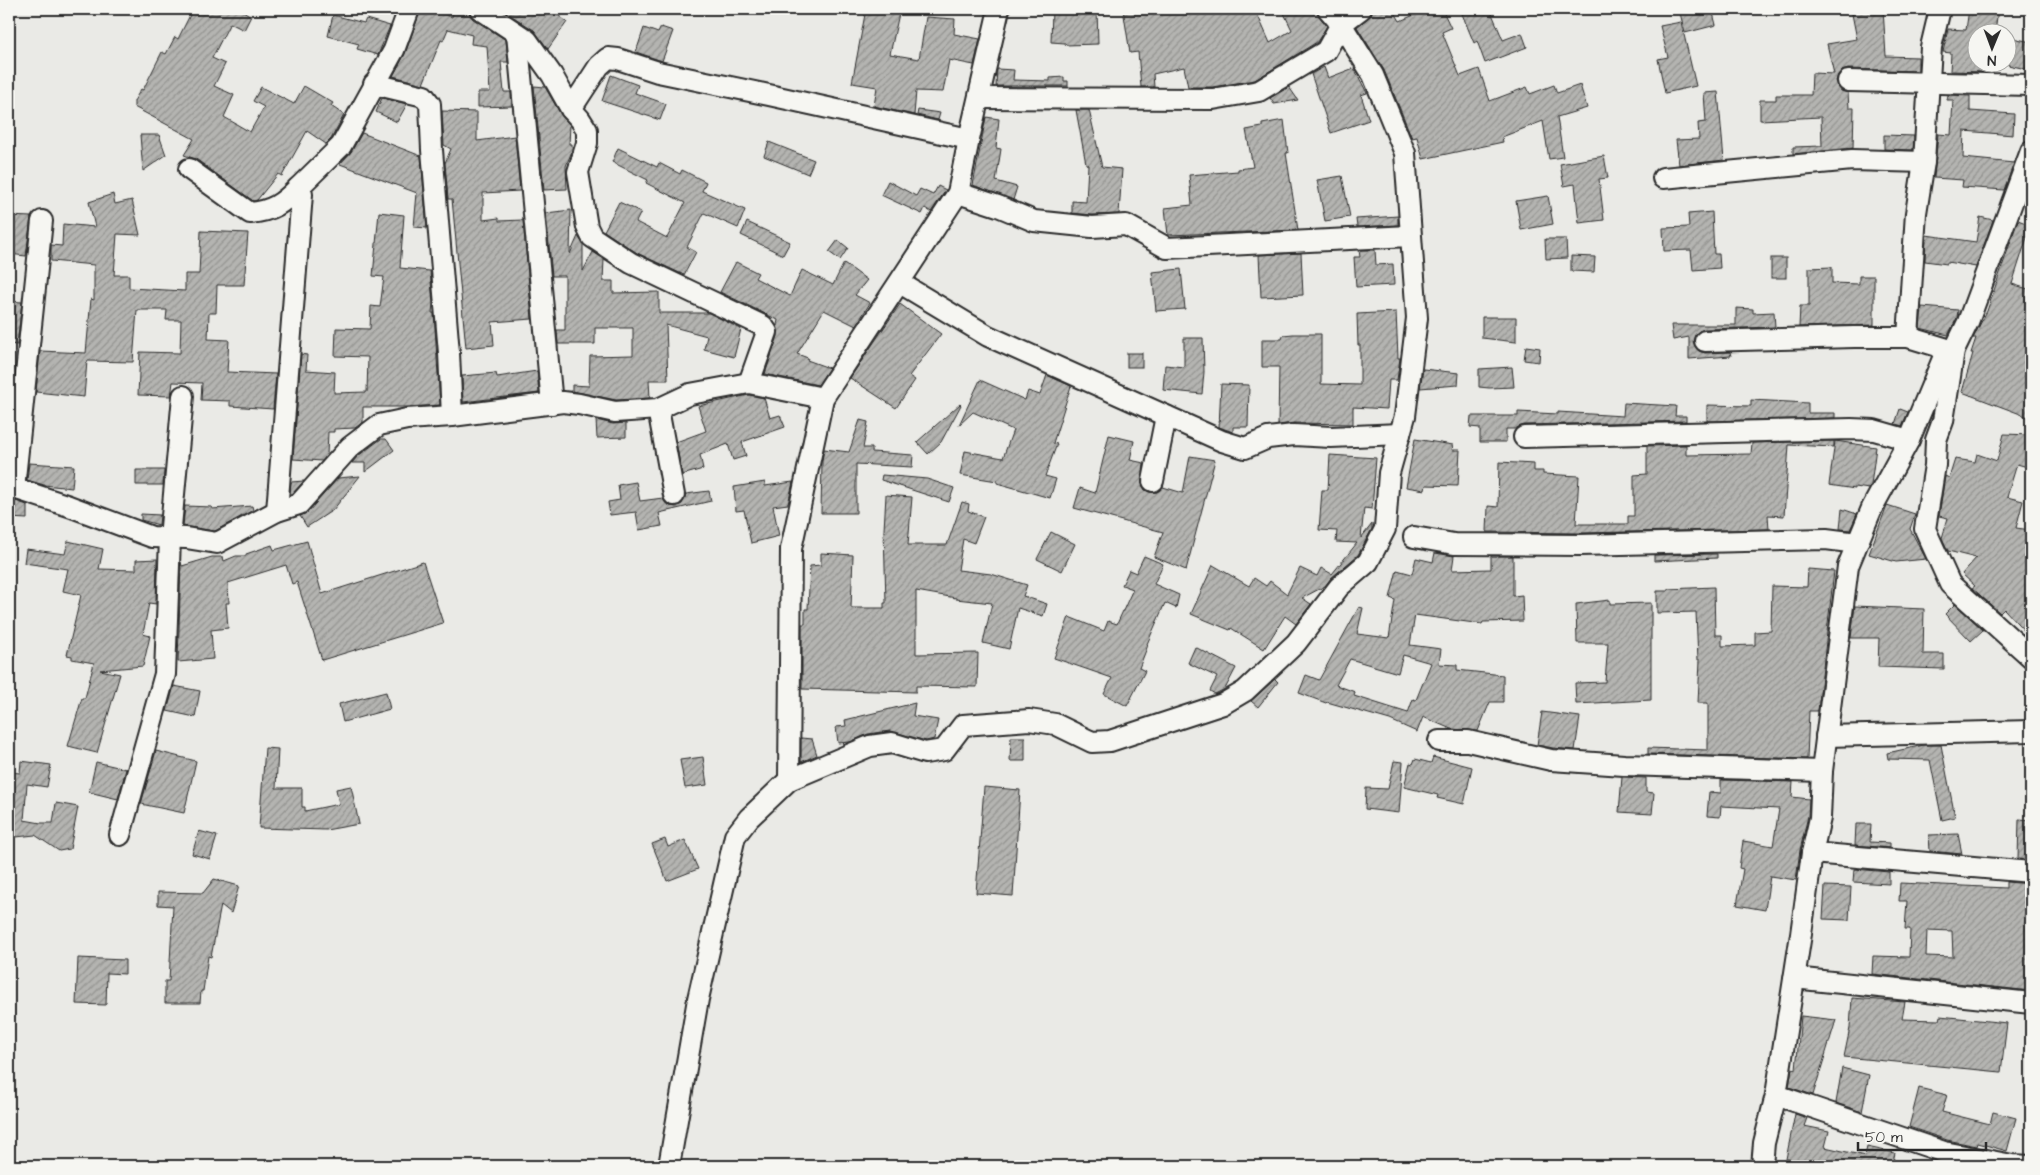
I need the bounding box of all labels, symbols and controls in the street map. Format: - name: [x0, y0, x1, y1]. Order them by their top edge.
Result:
- north arrow: [1968, 22, 2018, 72]
- text: N: [1987, 50, 1996, 70]
- scale bar: [1858, 1120, 1985, 1152]
- text: 50 m: [1865, 1127, 1903, 1148]

